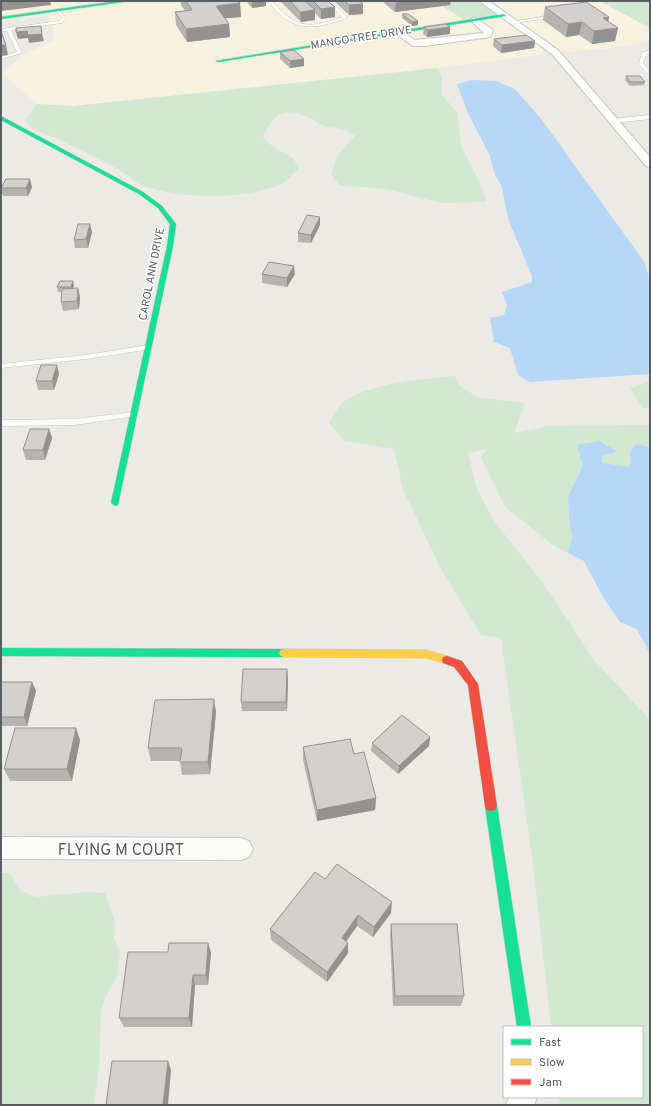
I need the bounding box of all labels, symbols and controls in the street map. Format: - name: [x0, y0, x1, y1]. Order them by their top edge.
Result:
- street label: MANGO TREE DRIVE: [310, 23, 413, 53]
- street label: CAROL ANN DRIVE: [136, 227, 168, 322]
- street label: FLYING M COURT: [58, 841, 184, 861]
- legend: [503, 1026, 643, 1098]
- text: Fast: [539, 1035, 561, 1051]
- text: Slow: [539, 1055, 565, 1071]
- text: Jam: [539, 1075, 562, 1091]

